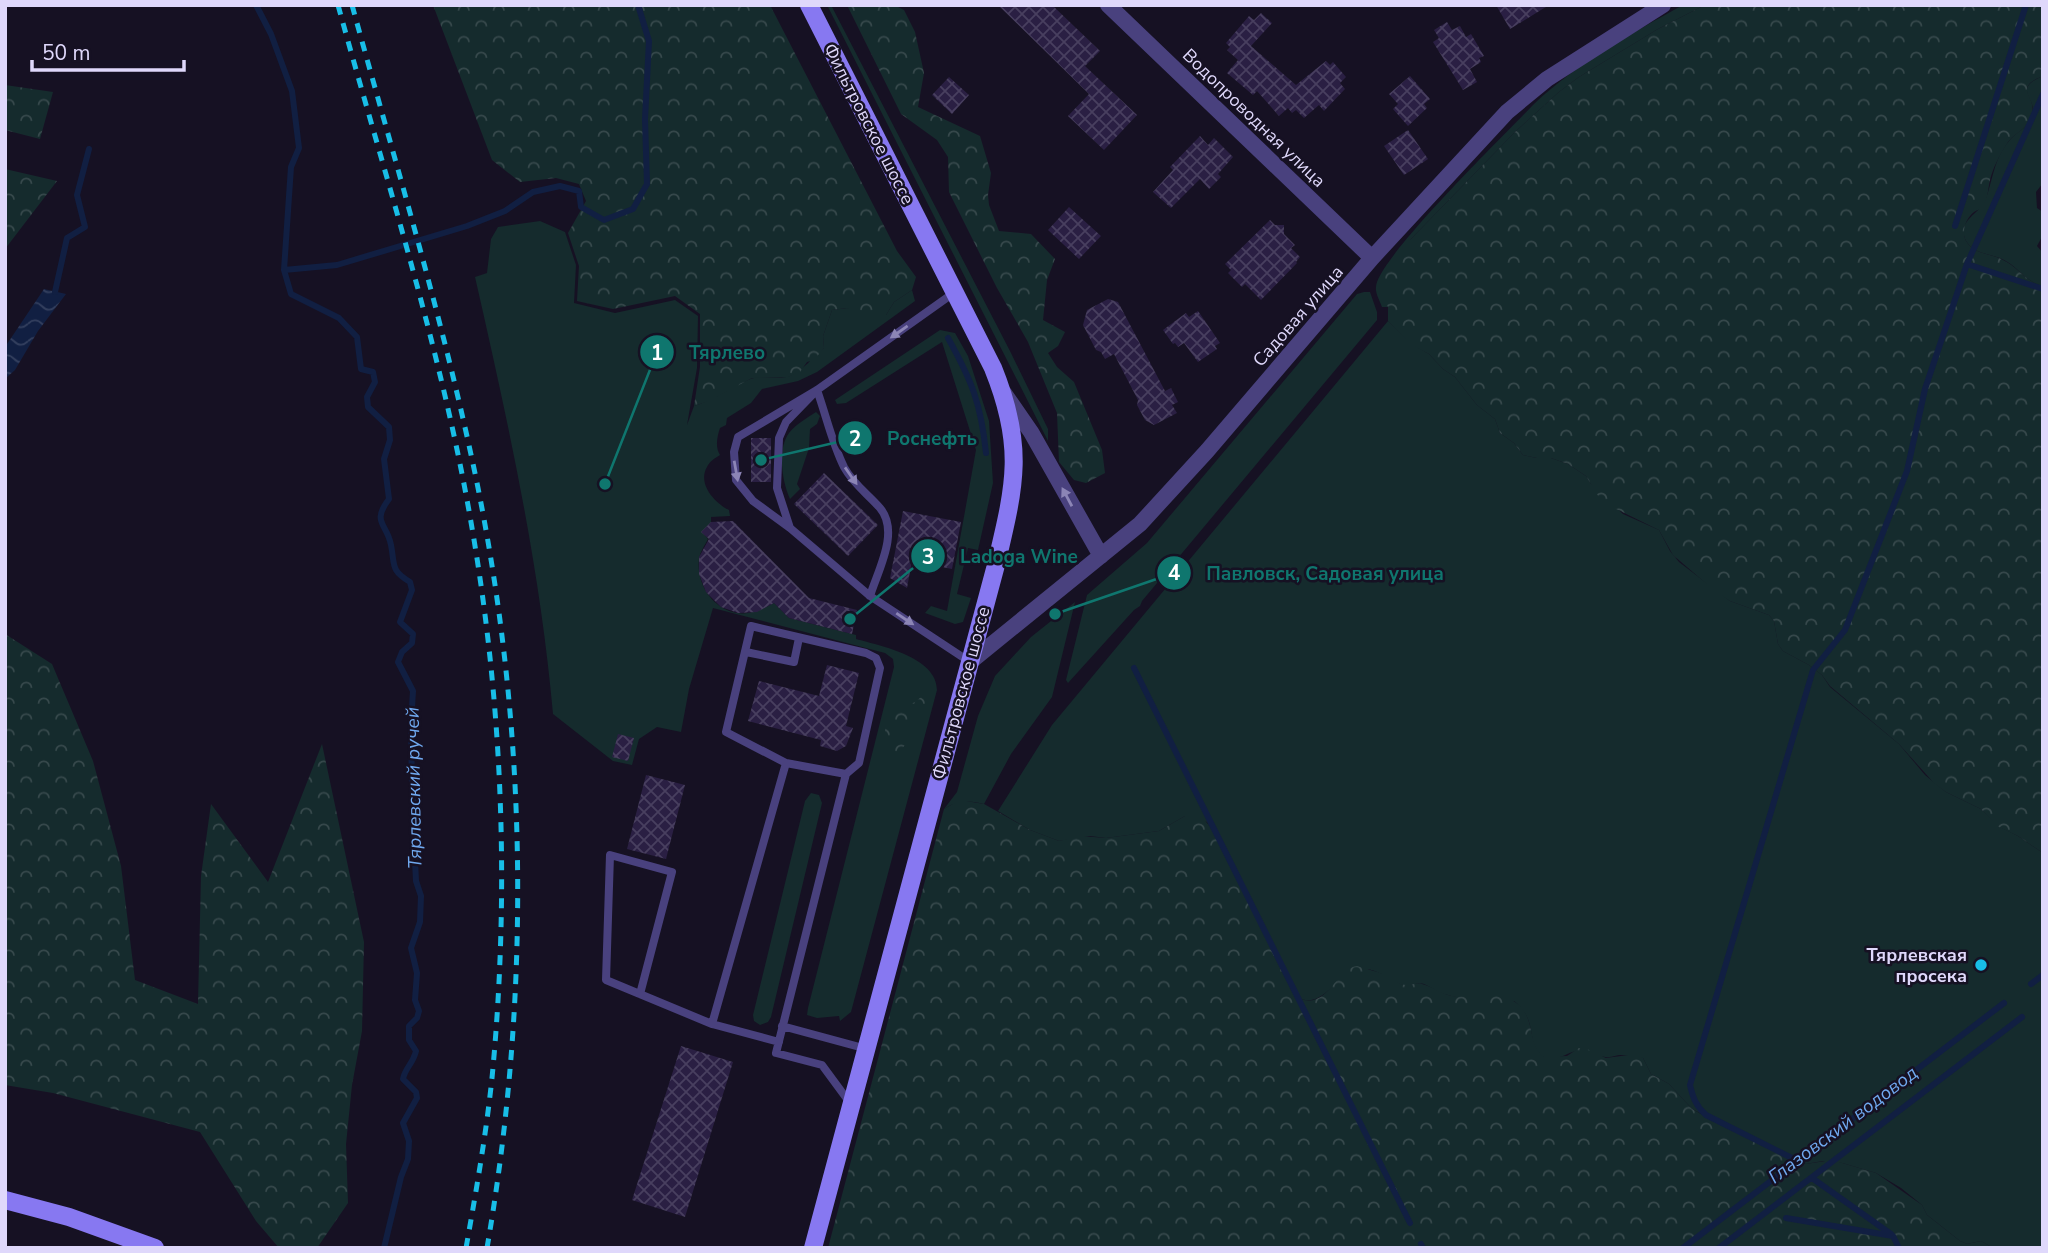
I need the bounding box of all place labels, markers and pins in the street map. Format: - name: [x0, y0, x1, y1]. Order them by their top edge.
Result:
- callout: Тярлево: [640, 332, 779, 372]
- callout: Роснефть: [838, 418, 991, 458]
- callout: Ladoga Wine: [911, 536, 1092, 576]
- callout: Павловск, Садовая улица: [1157, 553, 1457, 593]
- place label: Тярлевская просека: [1866, 943, 1967, 988]
- marker: Тярлевская просека: [1973, 957, 1989, 973]

